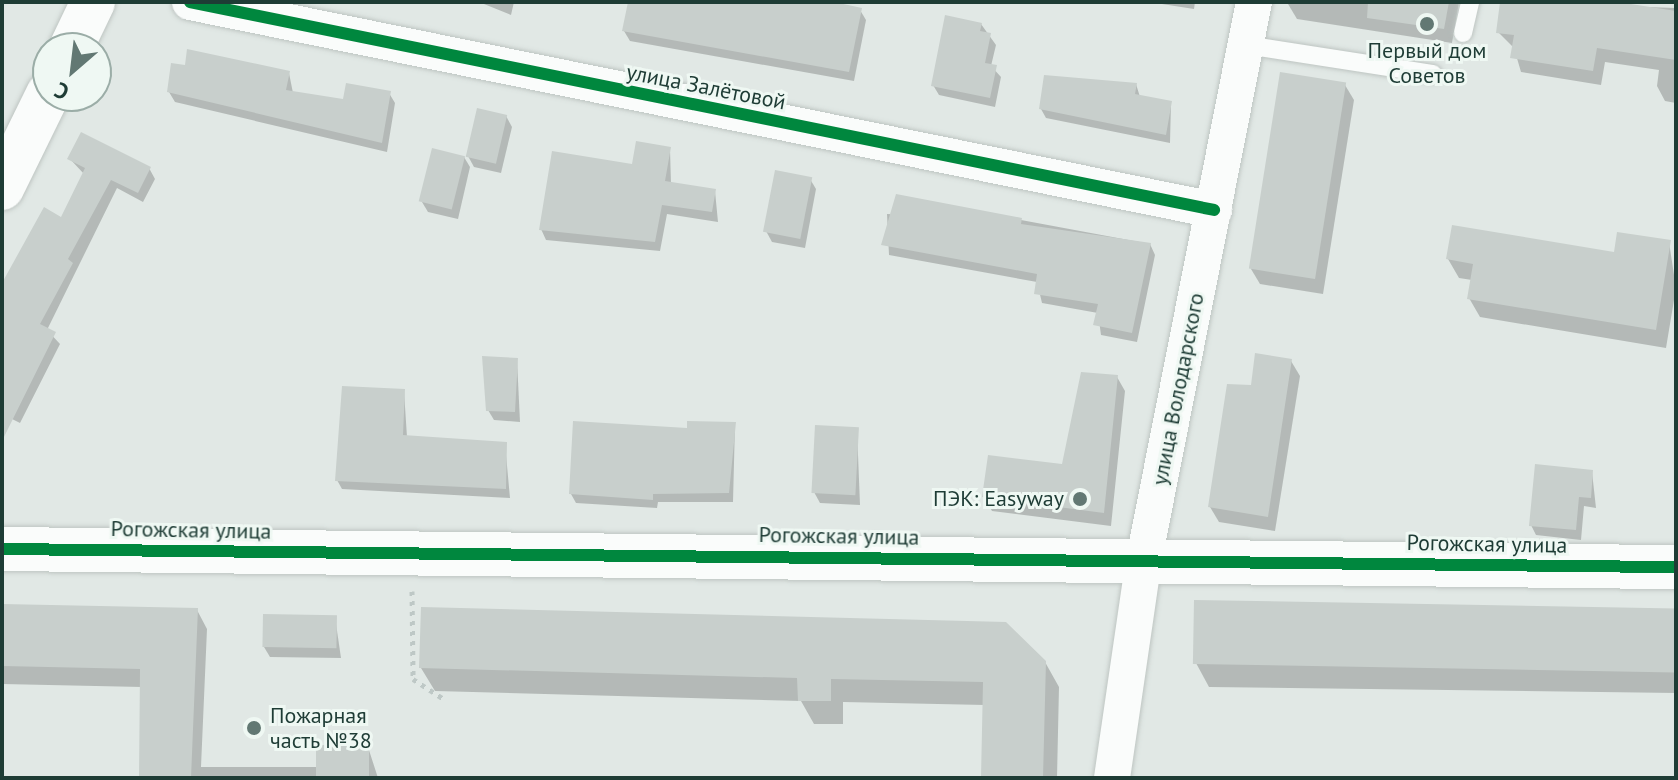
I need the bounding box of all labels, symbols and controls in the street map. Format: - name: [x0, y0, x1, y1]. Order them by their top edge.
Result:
- marker: Первый дом Советов: [1418, 15, 1436, 33]
- north arrow: [32, 32, 112, 112]
- place label: Первый дом Советов: [1368, 37, 1486, 88]
- street label: улица Залётовой: [624, 59, 788, 115]
- text: С: [50, 76, 74, 107]
- street label: улица Володарского: [1146, 291, 1210, 487]
- place label: ПЭК: Easyway: [933, 486, 1064, 512]
- marker: ПЭК: Easyway: [1071, 490, 1089, 508]
- street label: Рогожская улица: [110, 515, 272, 545]
- street label: Рогожская улица: [758, 521, 920, 551]
- street label: Рогожская улица: [1406, 529, 1568, 559]
- place label: Пожарная часть №38: [270, 702, 373, 754]
- marker: Пожарная часть №38: [245, 719, 263, 737]

